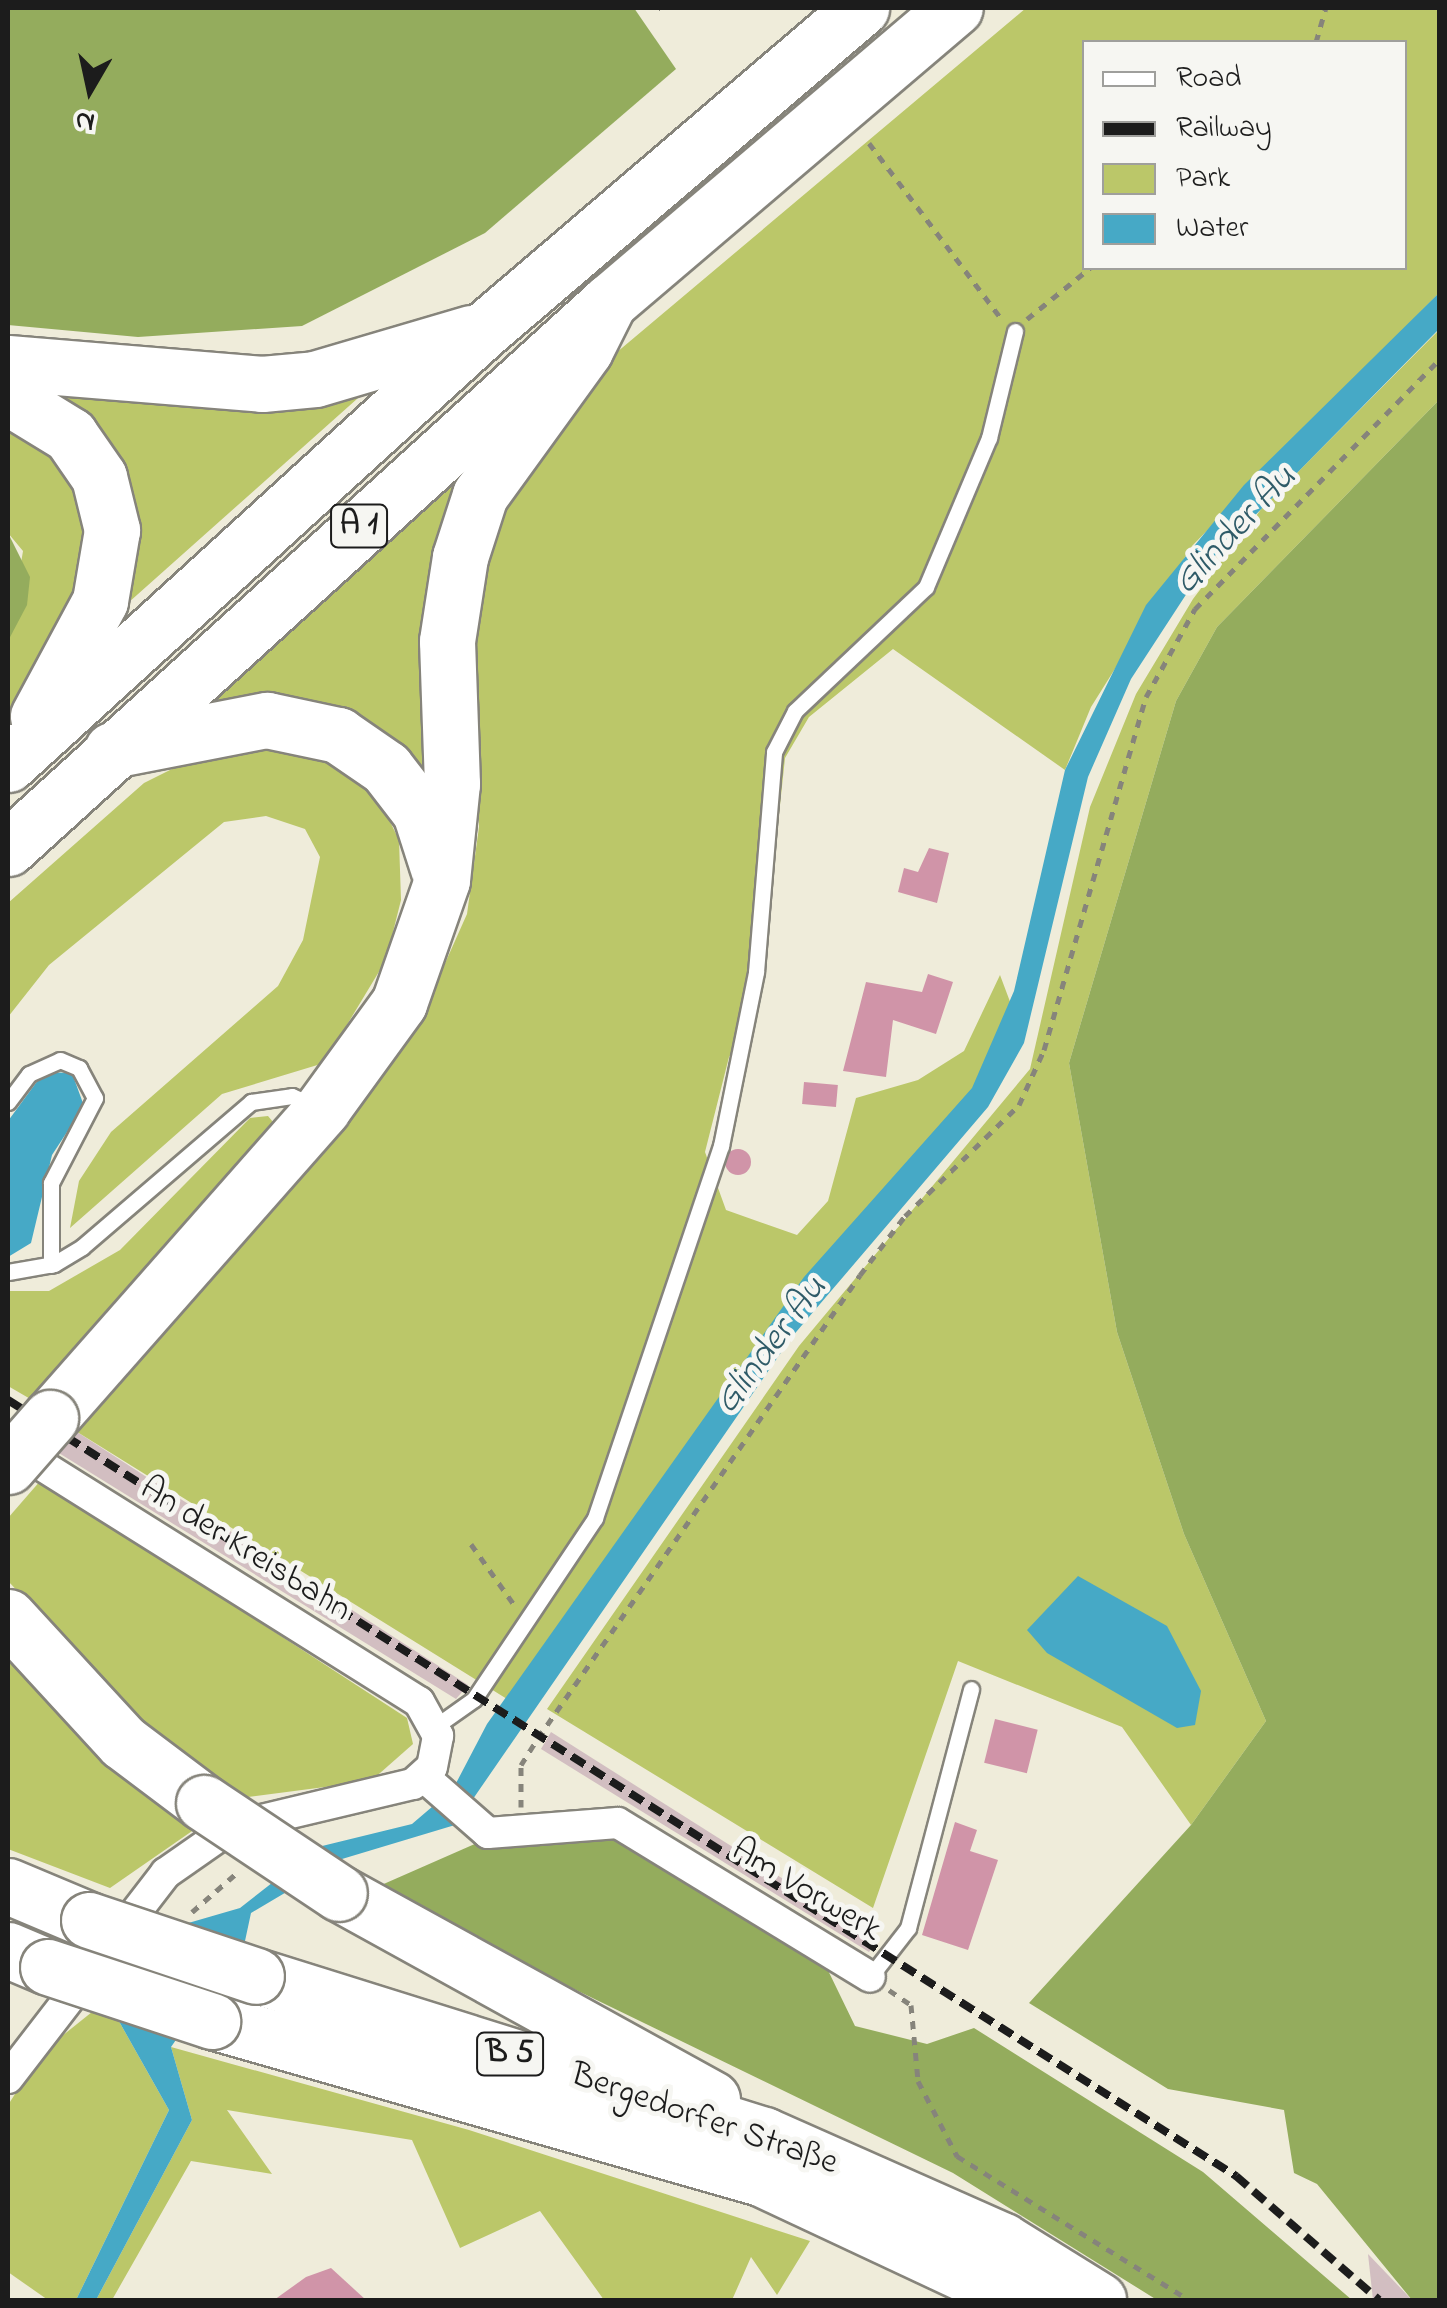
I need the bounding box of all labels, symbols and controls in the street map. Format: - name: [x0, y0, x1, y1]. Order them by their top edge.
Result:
- north arrow: [40, 40, 140, 140]
- legend: [1082, 40, 1407, 270]
- text: Road: [1176, 57, 1241, 101]
- text: N: [73, 98, 98, 142]
- text: Railway: [1176, 107, 1272, 151]
- text: Park: [1176, 157, 1230, 201]
- text: Water: [1176, 207, 1248, 251]
- water label: Glinder Au: [1165, 457, 1307, 605]
- road number: A 1: [329, 499, 389, 553]
- water label: Glinder Au: [706, 1268, 838, 1424]
- street label: An der Kreisbahn: [132, 1468, 358, 1632]
- street label: Am Vorwerk: [723, 1830, 889, 1952]
- road number: B 5: [475, 2027, 545, 2081]
- street label: Bergedorfer Straße: [565, 2055, 843, 2185]

